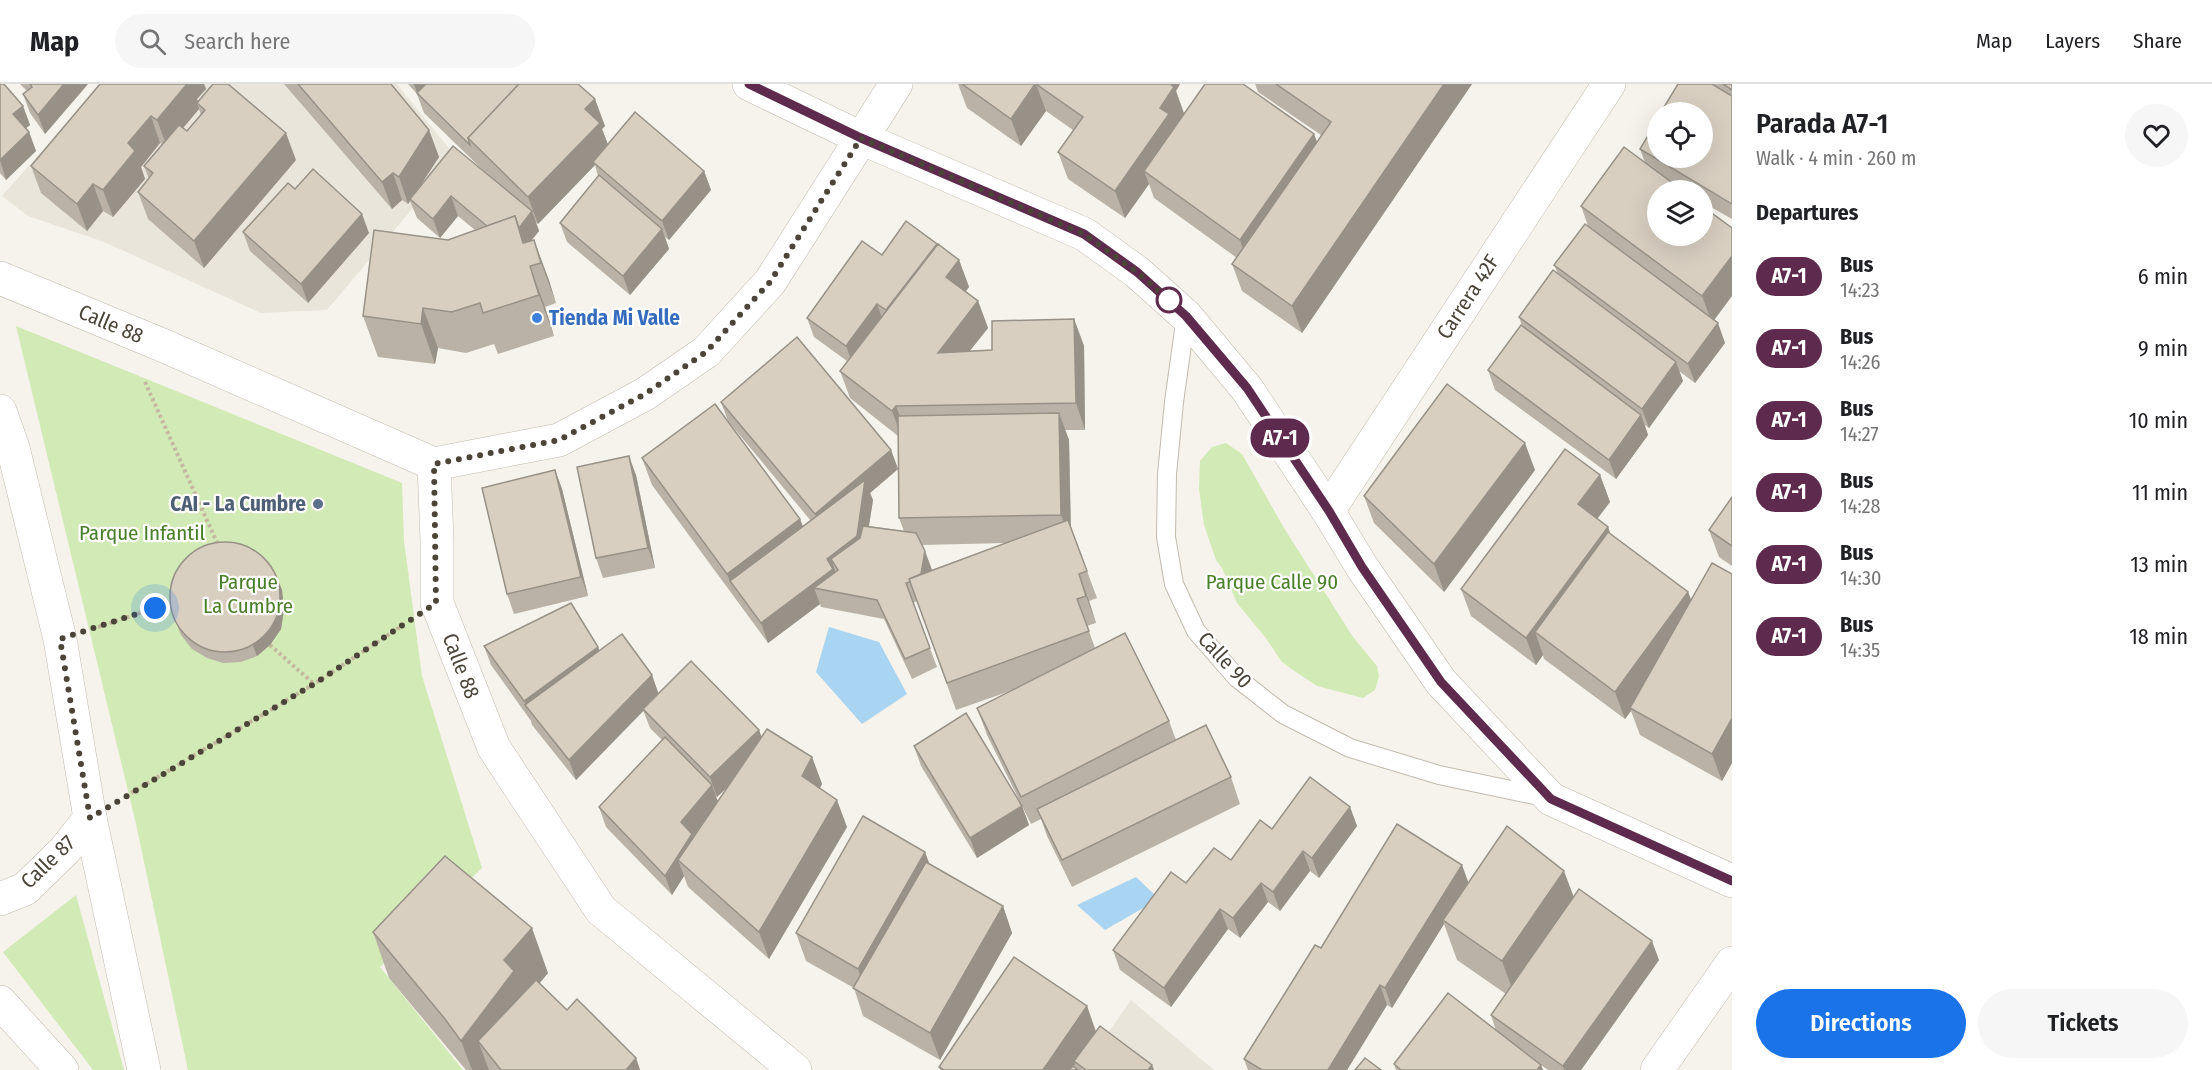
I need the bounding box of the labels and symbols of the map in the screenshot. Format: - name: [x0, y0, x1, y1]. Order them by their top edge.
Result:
- street label: Carrera 42F: [1431, 250, 1505, 344]
- unlabelled marker: [1156, 287, 1182, 313]
- street label: Calle 88: [75, 299, 147, 349]
- place label: Tienda Mi Valle: [549, 305, 680, 331]
- marker: Tienda Mi Valle: [530, 311, 544, 325]
- line badge: A7-1: [1238, 418, 1322, 458]
- place label: CAI - La Cumbre: [170, 491, 306, 517]
- marker: CAI - La Cumbre: [311, 497, 325, 511]
- park label: Parque Infantil: [79, 520, 205, 546]
- park label: Parque La Cumbre: [203, 569, 293, 619]
- park label: Parque Calle 90: [1206, 569, 1338, 595]
- your location: [140, 593, 170, 623]
- street label: Calle 90: [1192, 626, 1258, 694]
- street label: Calle 88: [437, 630, 485, 702]
- street label: Calle 87: [15, 830, 81, 894]

